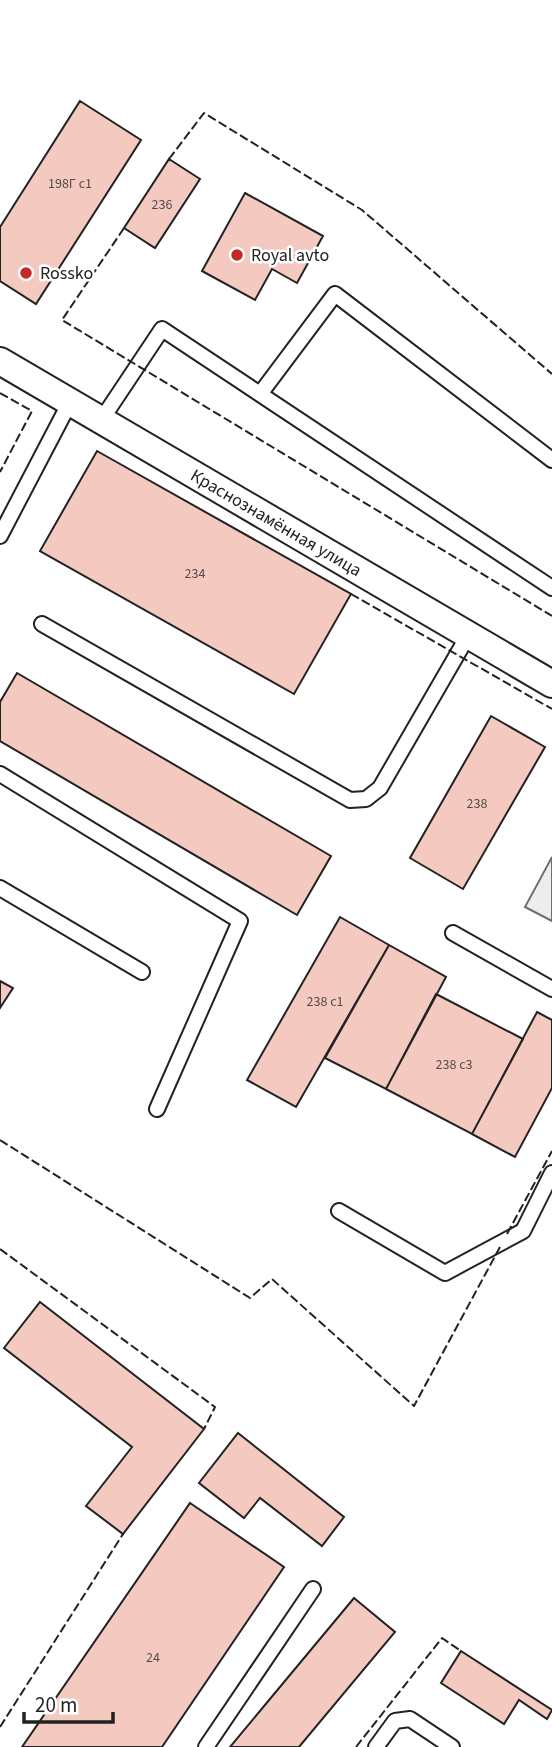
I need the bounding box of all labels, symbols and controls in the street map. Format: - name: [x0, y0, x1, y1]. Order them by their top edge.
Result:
- house number: 198Г с1: [48, 174, 92, 194]
- house number: 236: [152, 195, 172, 215]
- place label: Royal avto: [251, 243, 329, 268]
- marker: Royal avto: [229, 247, 245, 263]
- place label: Rossko: [40, 261, 93, 286]
- marker: Rossko: [18, 265, 34, 281]
- street label: Краснознамённая улица: [186, 463, 366, 583]
- house number: 234: [185, 564, 205, 584]
- house number: 238: [467, 794, 487, 814]
- house number: 238 с1: [306, 992, 344, 1012]
- house number: 238 с3: [435, 1055, 473, 1075]
- house number: 24: [146, 1648, 160, 1668]
- scale bar: [24, 1680, 114, 1724]
- text: 20 m: [35, 1690, 77, 1720]

